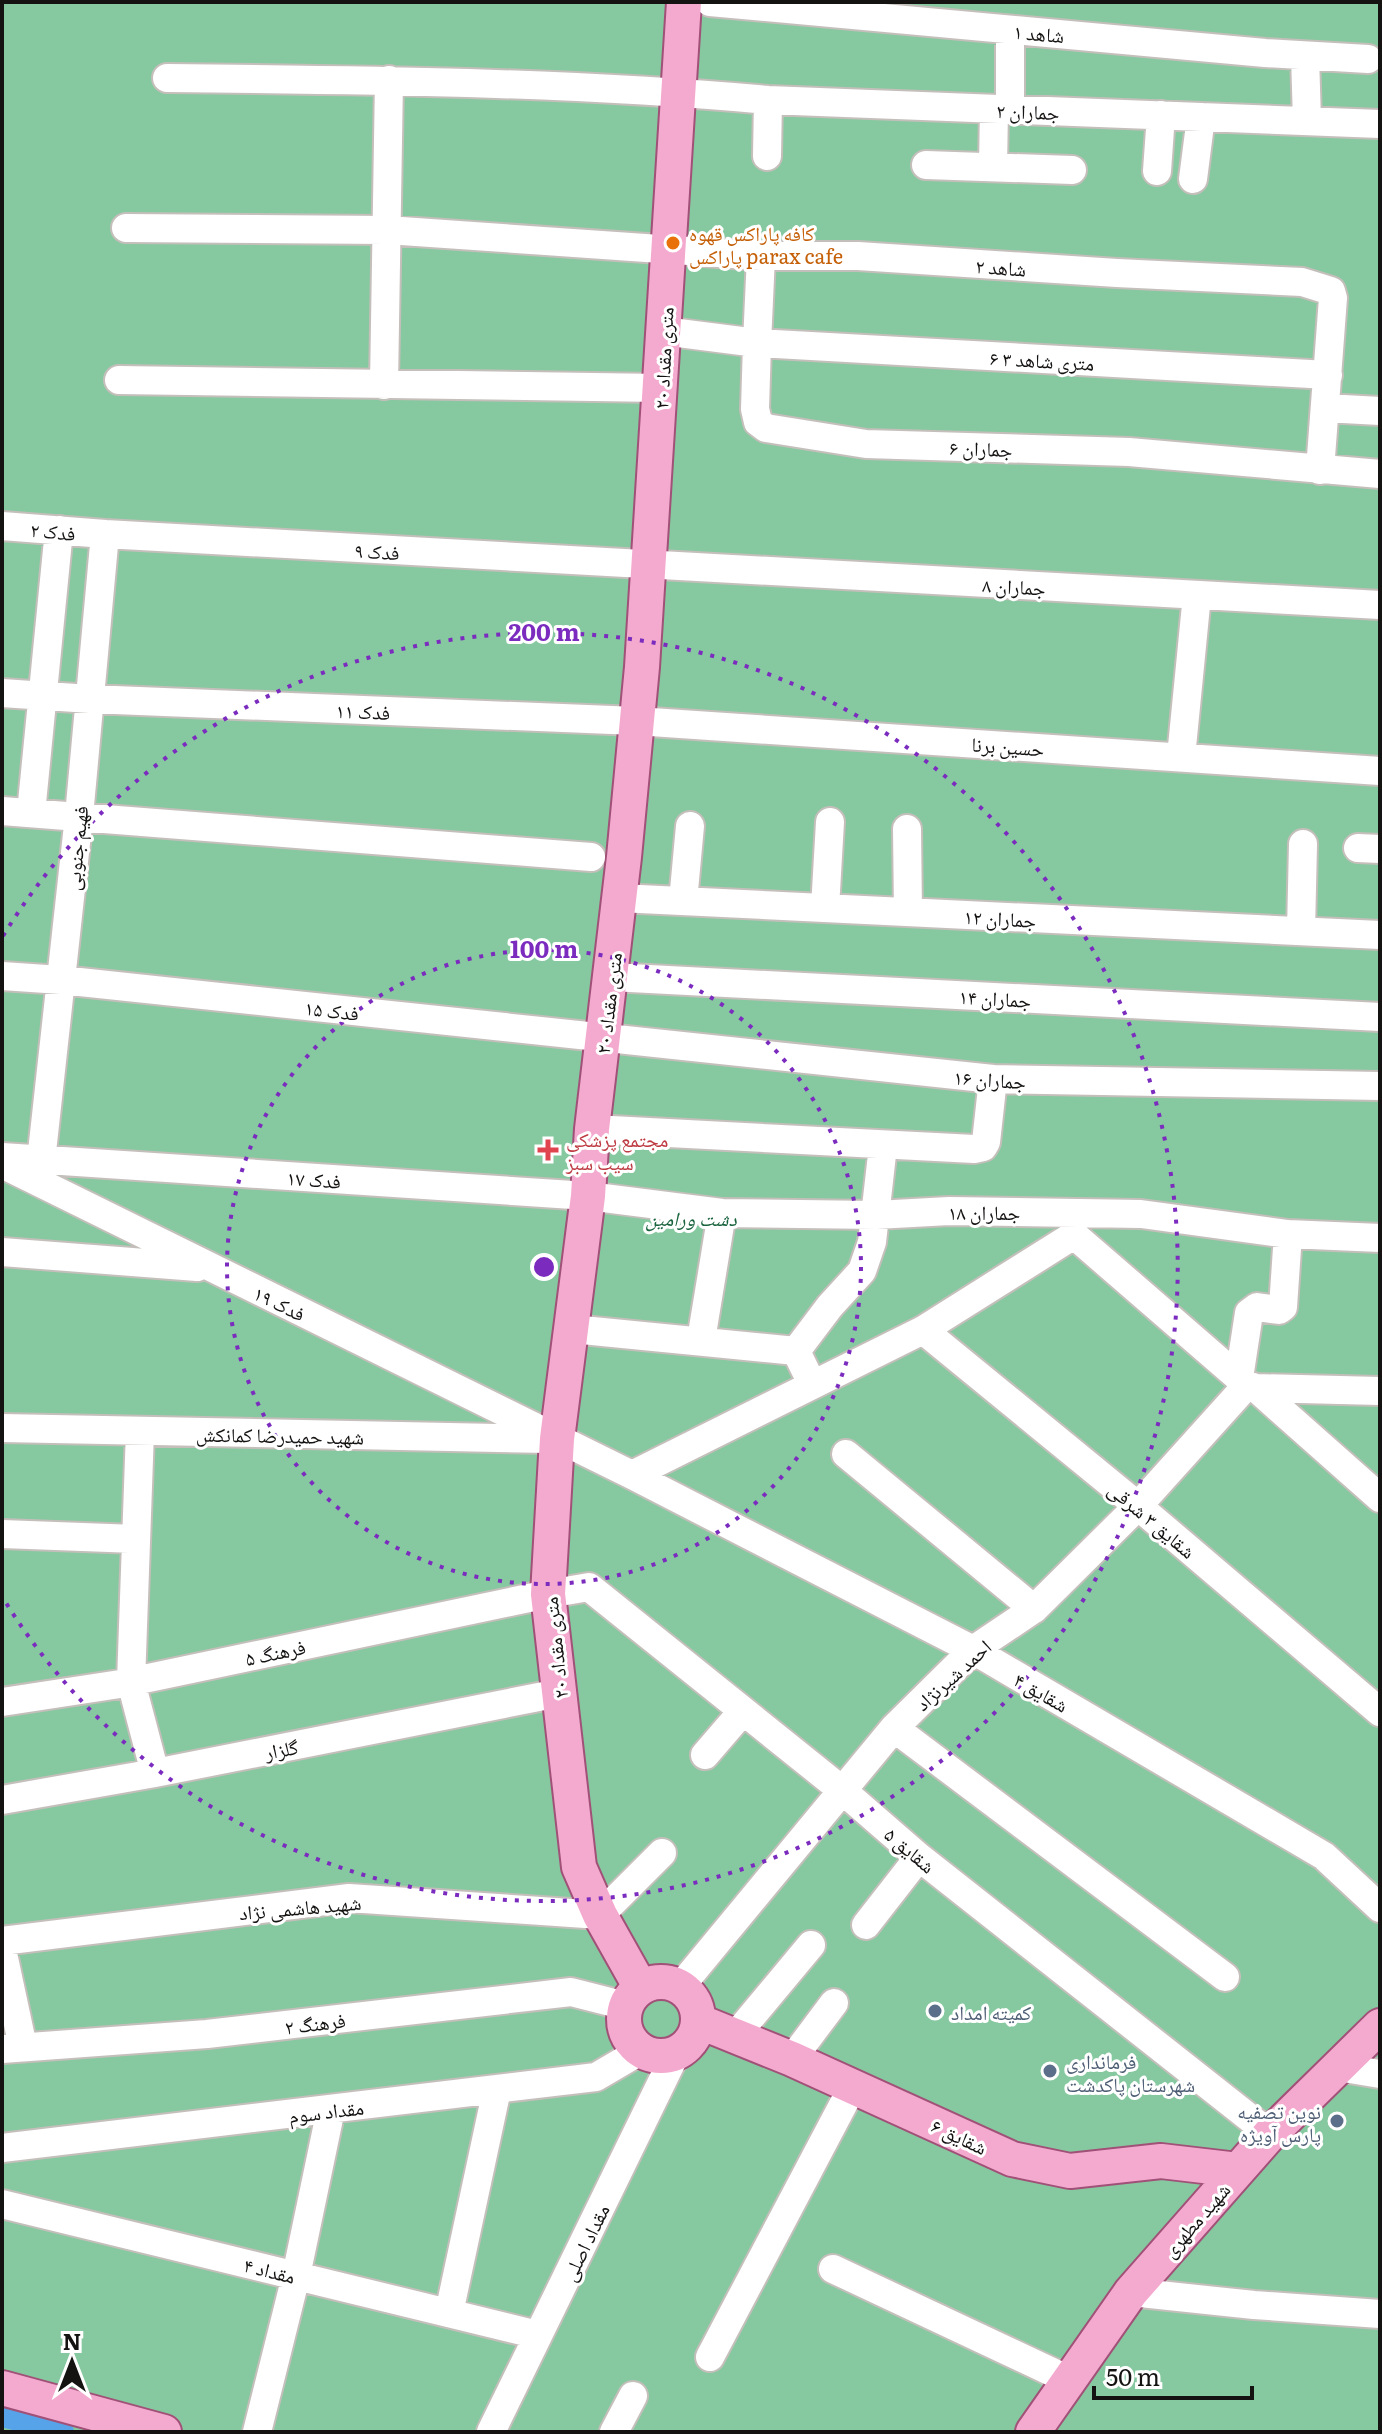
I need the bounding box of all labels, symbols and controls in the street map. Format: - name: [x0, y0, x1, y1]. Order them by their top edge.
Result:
- street label: شاهد ۱: [1012, 15, 1066, 49]
- street label: جماران ۲: [996, 94, 1060, 126]
- place label: کافه پاراکس قهوه پاراکس parax cafe: [689, 217, 843, 270]
- marker: کافه پاراکس قهوه پاراکس parax cafe: [664, 234, 682, 252]
- street label: شاهد ۲: [975, 249, 1027, 283]
- street label: ۲۰ متری مقداد: [644, 306, 680, 410]
- street label: ۶ متری شاهد ۳: [989, 341, 1095, 377]
- street label: جماران ۶: [949, 431, 1013, 463]
- street label: فدک ۲: [29, 513, 77, 547]
- street label: فدک ۹: [354, 534, 400, 566]
- street label: جماران ۸: [982, 568, 1047, 602]
- text: 200 m: [508, 613, 580, 648]
- street label: فدک ۱۱: [335, 694, 391, 726]
- street label: حسین برنا: [971, 727, 1046, 763]
- street label: فهیم جنوبی: [56, 804, 95, 892]
- street label: جماران ۱۲: [963, 900, 1037, 934]
- text: 100 m: [510, 930, 578, 965]
- street label: ۲۰ متری مقداد: [586, 950, 628, 1056]
- street label: جماران ۱۴: [958, 980, 1032, 1014]
- street label: فدک ۱۵: [303, 991, 361, 1027]
- street label: جماران ۱۶: [953, 1061, 1027, 1096]
- place label: مجتمع پزشکی سیب سبز: [565, 1123, 668, 1176]
- marker: مجتمع پزشکی سیب سبز: [537, 1139, 559, 1161]
- street label: فدک ۱۷: [286, 1161, 342, 1195]
- street label: جماران ۱۸: [948, 1196, 1020, 1226]
- park label: دشت ورامین: [645, 1202, 737, 1232]
- centre of rings: [530, 1253, 558, 1281]
- street label: فدک ۱۹: [249, 1277, 311, 1327]
- street label: شهید حمیدرضا کمانکش: [196, 1418, 364, 1450]
- street label: شقایق ۳ شرقی: [1103, 1473, 1203, 1565]
- street label: ۲۰ متری مقداد: [534, 1596, 574, 1700]
- street label: فرهنگ ۵: [242, 1630, 308, 1672]
- street label: احمد شیرنژاد: [907, 1631, 997, 1717]
- street label: شقایق ۴: [1009, 1663, 1075, 1719]
- street label: گلزار: [261, 1730, 301, 1766]
- street label: شقایق ۵: [879, 1819, 943, 1879]
- street label: شهید هاشمی نژاد: [238, 1886, 362, 1926]
- place label: کمیته امداد: [951, 1996, 1031, 2026]
- marker: کمیته امداد: [926, 2002, 944, 2020]
- street label: فرهنگ ۲: [283, 2003, 347, 2041]
- place label: فرمانداری شهرستان پاکدشت: [1066, 2045, 1195, 2098]
- marker: فرمانداری شهرستان پاکدشت: [1041, 2062, 1059, 2080]
- street label: مقداد سوم: [287, 2090, 366, 2130]
- place label: نوین تصفیه پارس آویژه: [1237, 2095, 1321, 2148]
- street label: شقایق ۶: [927, 2109, 993, 2161]
- marker: نوین تصفیه پارس آویژه: [1328, 2112, 1346, 2130]
- street label: شهید مطهری: [1154, 2175, 1236, 2263]
- street label: مقداد اصلی: [552, 2198, 616, 2286]
- street label: مقداد ۴: [241, 2248, 299, 2290]
- north arrow: [32, 2322, 112, 2402]
- text: N: [63, 2324, 81, 2357]
- scale bar: [1094, 2350, 1252, 2400]
- text: 50 m: [1106, 2358, 1160, 2393]

